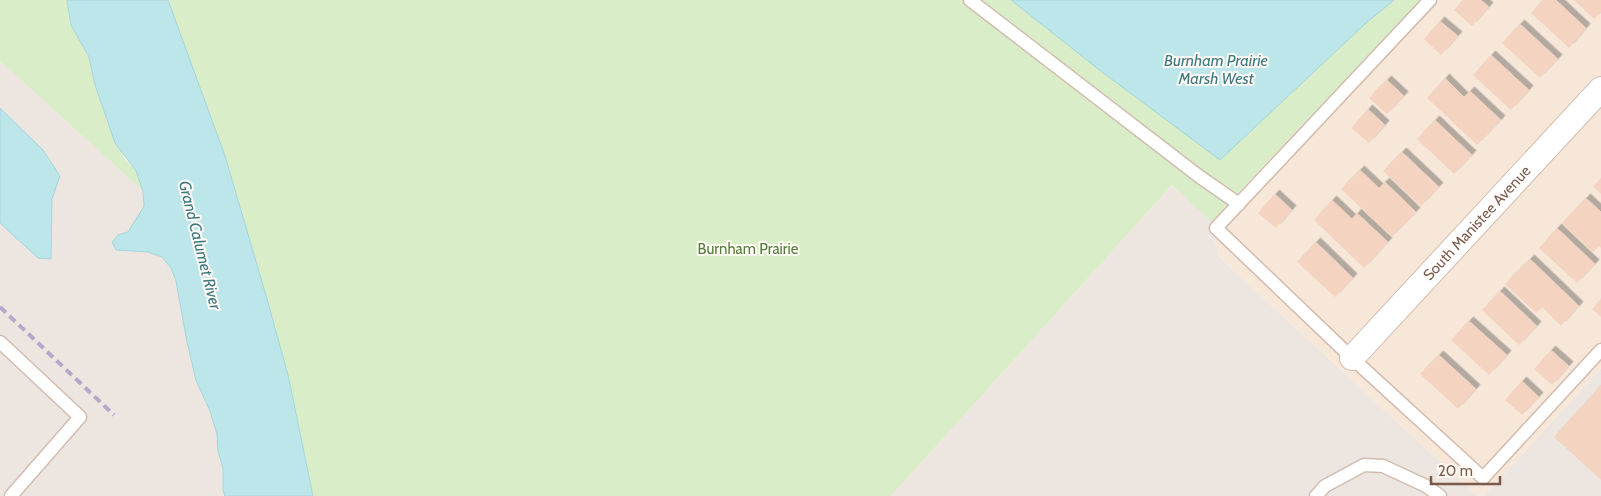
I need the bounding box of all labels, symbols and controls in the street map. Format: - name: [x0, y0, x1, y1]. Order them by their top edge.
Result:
- water label: Burnham Prairie Marsh West: [1164, 51, 1268, 88]
- street label: South Manistee Avenue: [1419, 162, 1535, 284]
- water label: Grand Calumet River: [175, 179, 225, 312]
- park label: Burnham Prairie: [698, 240, 799, 258]
- scale bar: [1431, 454, 1500, 486]
- text: 20 m: [1438, 462, 1473, 480]

